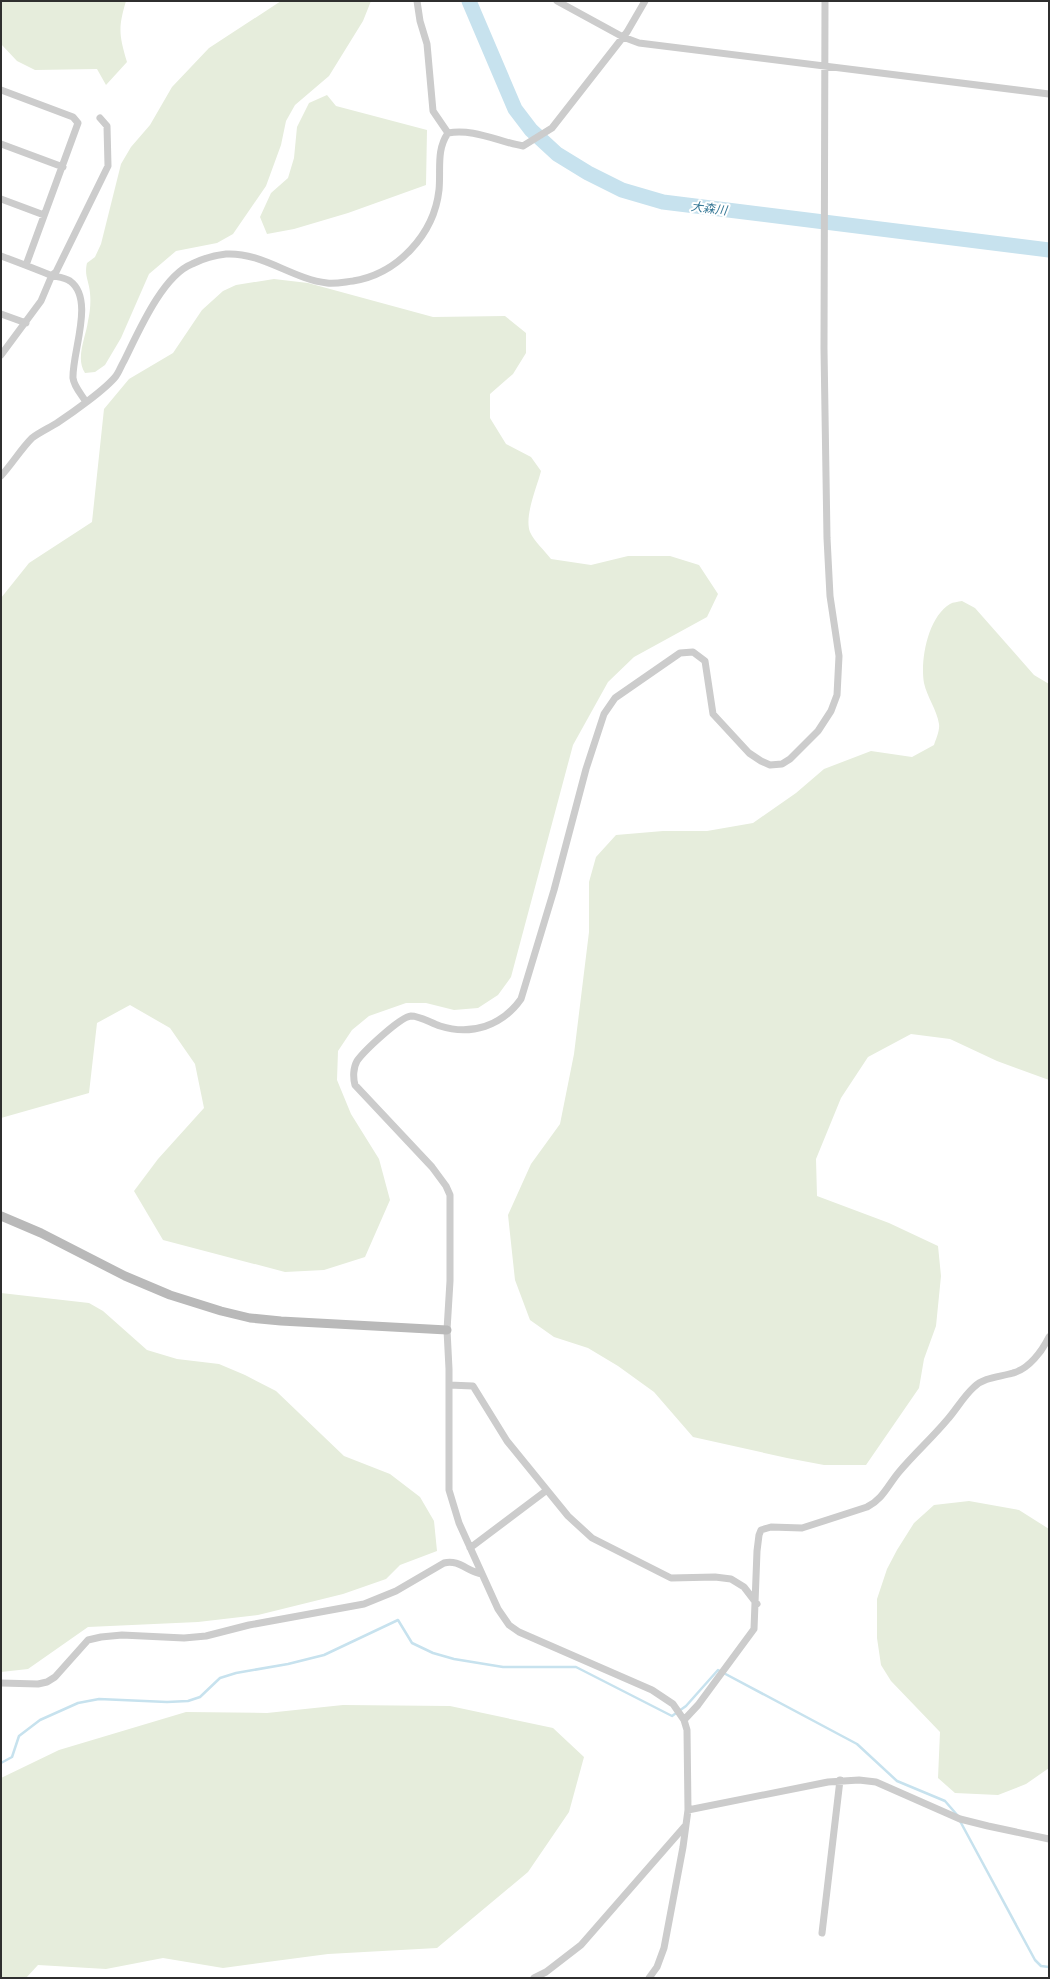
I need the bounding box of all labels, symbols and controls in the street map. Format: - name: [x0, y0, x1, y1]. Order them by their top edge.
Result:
- water label: 大森川: [690, 198, 730, 218]

